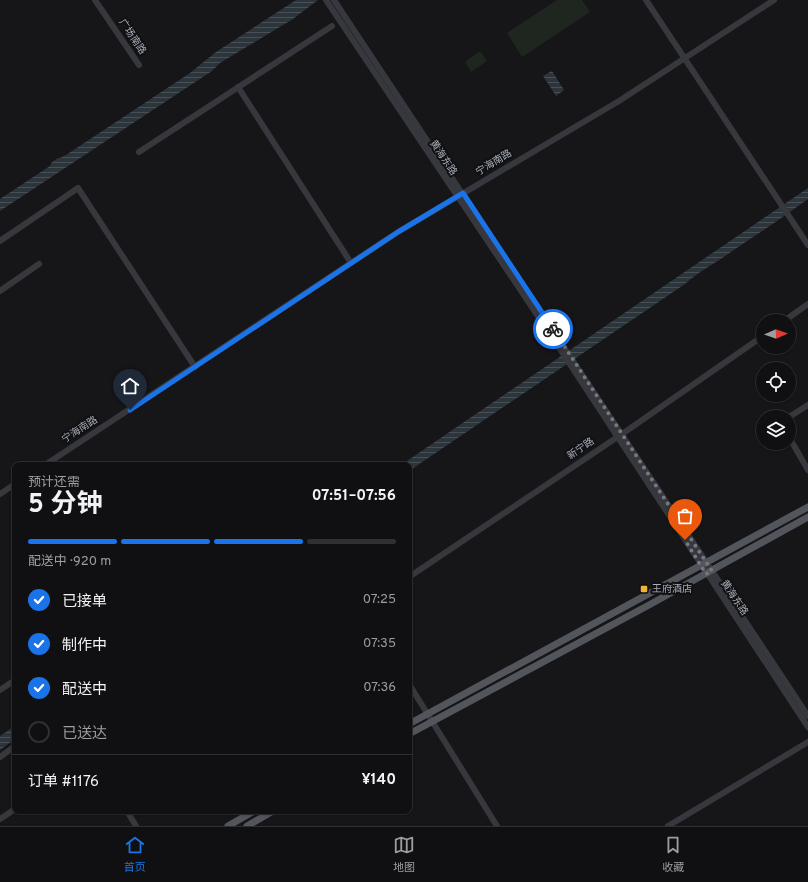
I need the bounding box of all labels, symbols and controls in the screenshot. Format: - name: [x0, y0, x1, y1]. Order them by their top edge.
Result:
- street label: 广场南路: [115, 17, 149, 57]
- street label: 黄海东路: [426, 138, 460, 178]
- street label: 宁海南路: [474, 147, 514, 179]
- courier: [533, 309, 573, 349]
- north arrow: [756, 314, 796, 354]
- map controls: [756, 314, 796, 450]
- icon: bike: [542, 318, 564, 340]
- button: locate: [756, 362, 796, 402]
- pin: [113, 369, 147, 410]
- icon: home: [119, 375, 141, 397]
- button: layers: [756, 410, 796, 450]
- street label: 宁海南路: [60, 414, 100, 446]
- street label: 新宁路: [565, 435, 597, 463]
- text: 预计还需: [28, 475, 80, 491]
- text: 07:51–07:56: [312, 487, 396, 506]
- text: 5 分钟: [28, 489, 102, 522]
- pin: [668, 499, 702, 540]
- icon: bag: [674, 505, 696, 527]
- text: 配送中 · 920 m: [28, 554, 111, 570]
- street label: 黄海东路: [717, 578, 751, 618]
- place label: 王府酒店: [652, 583, 692, 596]
- marker: 王府酒店: [639, 584, 649, 594]
- icon: check: [28, 589, 50, 611]
- text: 07:25: [363, 592, 396, 608]
- text: 已接单: [62, 593, 107, 612]
- icon: check: [28, 633, 50, 655]
- text: 07:35: [363, 636, 396, 652]
- text: 制作中: [62, 637, 107, 656]
- icon: check: [28, 677, 50, 699]
- text: 07:36: [363, 680, 396, 696]
- text: 配送中: [62, 681, 107, 700]
- text: 已送达: [62, 725, 107, 744]
- text: ¥140: [361, 771, 396, 790]
- text: 订单 #1176: [28, 773, 99, 792]
- tab: 首页: [124, 834, 146, 875]
- tab: 地图: [393, 834, 415, 875]
- tab: 收藏: [662, 834, 684, 875]

